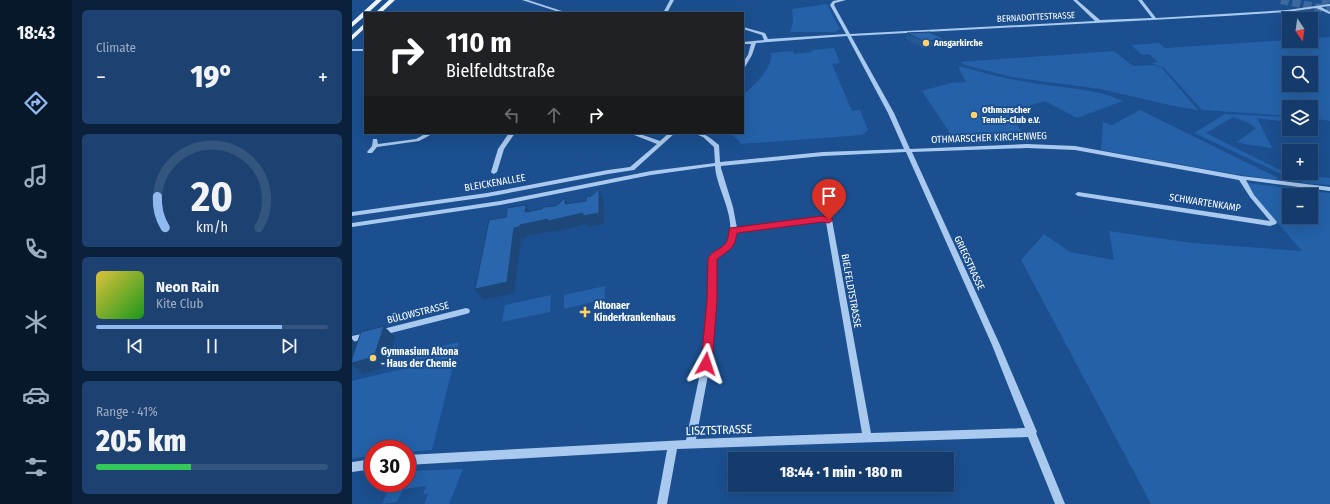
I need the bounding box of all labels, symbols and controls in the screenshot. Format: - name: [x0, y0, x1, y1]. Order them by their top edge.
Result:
- street label: BERNADOTTESTRASSE: [997, 10, 1075, 24]
- north arrow: [1282, 12, 1318, 48]
- map controls: [1282, 12, 1318, 224]
- text: 18:43: [17, 22, 55, 44]
- text: 110 m: [446, 26, 512, 59]
- icon: right: [380, 28, 432, 80]
- marker: Ansgarkirche: [921, 38, 931, 48]
- place label: Ansgarkirche: [933, 38, 983, 48]
- text: Climate: [96, 40, 136, 55]
- button: search: [1282, 56, 1318, 92]
- text: 19°: [191, 59, 233, 95]
- text: Bielfeldtstraße: [446, 60, 555, 82]
- text: −: [96, 64, 106, 91]
- text: +: [318, 64, 328, 91]
- icon: directions: [22, 89, 50, 117]
- button: layers: [1282, 100, 1318, 136]
- icon: left: [501, 104, 523, 126]
- icon: ahead: [543, 104, 565, 126]
- icon: right: [585, 104, 607, 126]
- place label: Othmarscher Tennis-Club e.V.: [982, 105, 1040, 125]
- marker: Othmarscher Tennis-Club e.V.: [969, 110, 979, 120]
- street label: OTHMARSCHER KIRCHENWEG: [931, 130, 1047, 146]
- button: +: [1282, 144, 1318, 180]
- icon: music: [22, 162, 50, 190]
- text: 20: [190, 172, 233, 222]
- street label: BLEICKENALLEE: [464, 172, 527, 194]
- pin: [812, 179, 846, 220]
- icon: arrive: [818, 185, 840, 207]
- button: −: [1282, 188, 1318, 224]
- street label: SCHWARTENKAMP: [1168, 191, 1242, 215]
- text: km/h: [196, 219, 228, 236]
- street label: GRIEGSTRASSE: [951, 234, 987, 292]
- icon: phone: [22, 235, 50, 263]
- street label: BIELFELDTSTRASSE: [839, 253, 863, 329]
- text: Neon Rain: [156, 278, 219, 296]
- text: Kite Club: [156, 296, 203, 311]
- street label: BÜLOWSTRASSE: [385, 298, 451, 327]
- place label: Altonaer Kinderkrankenhaus: [593, 300, 676, 324]
- marker: Altonaer Kinderkrankenhaus: [579, 306, 591, 318]
- icon: climate: [22, 308, 50, 336]
- icon: previous: [124, 335, 146, 357]
- icon: pause: [201, 335, 223, 357]
- icon: next: [278, 335, 300, 357]
- position arrow: [685, 343, 727, 385]
- place label: Gymnasium Altona - Haus der Chemie: [381, 346, 458, 370]
- marker: Gymnasium Altona - Haus der Chemie: [368, 353, 378, 363]
- icon: car: [22, 381, 50, 409]
- text: Range · 41%: [96, 404, 158, 419]
- street label: LISZTSTRASSE: [685, 422, 753, 438]
- text: 205 km: [96, 423, 186, 459]
- speed limit sign: 30: [364, 440, 416, 492]
- icon: filters: [22, 453, 50, 481]
- text: 18:44 · 1 min · 180 m: [780, 463, 902, 481]

